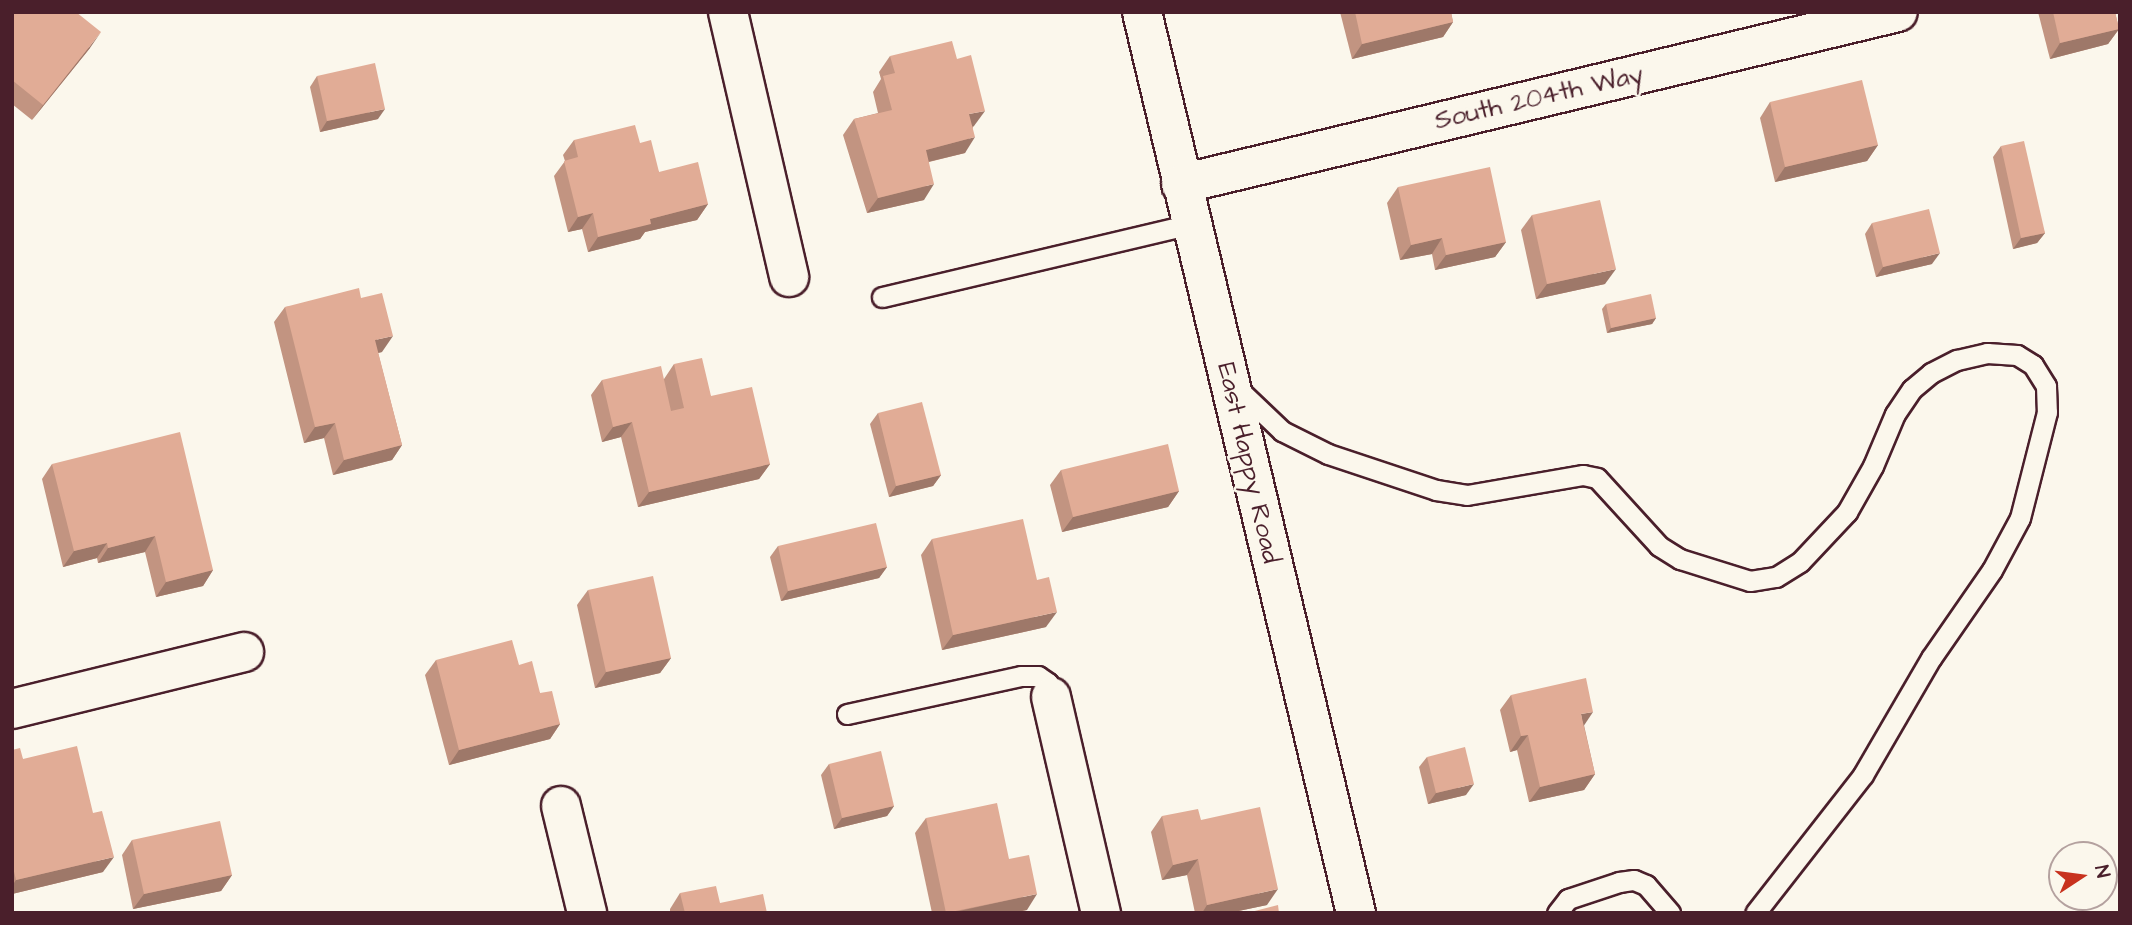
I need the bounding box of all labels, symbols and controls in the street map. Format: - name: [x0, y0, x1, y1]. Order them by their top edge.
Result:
- street label: South 204th Way: [1432, 59, 1646, 137]
- street label: East Happy Road: [1210, 360, 1286, 566]
- north arrow: [2048, 841, 2118, 911]
- text: N: [2088, 863, 2116, 880]

